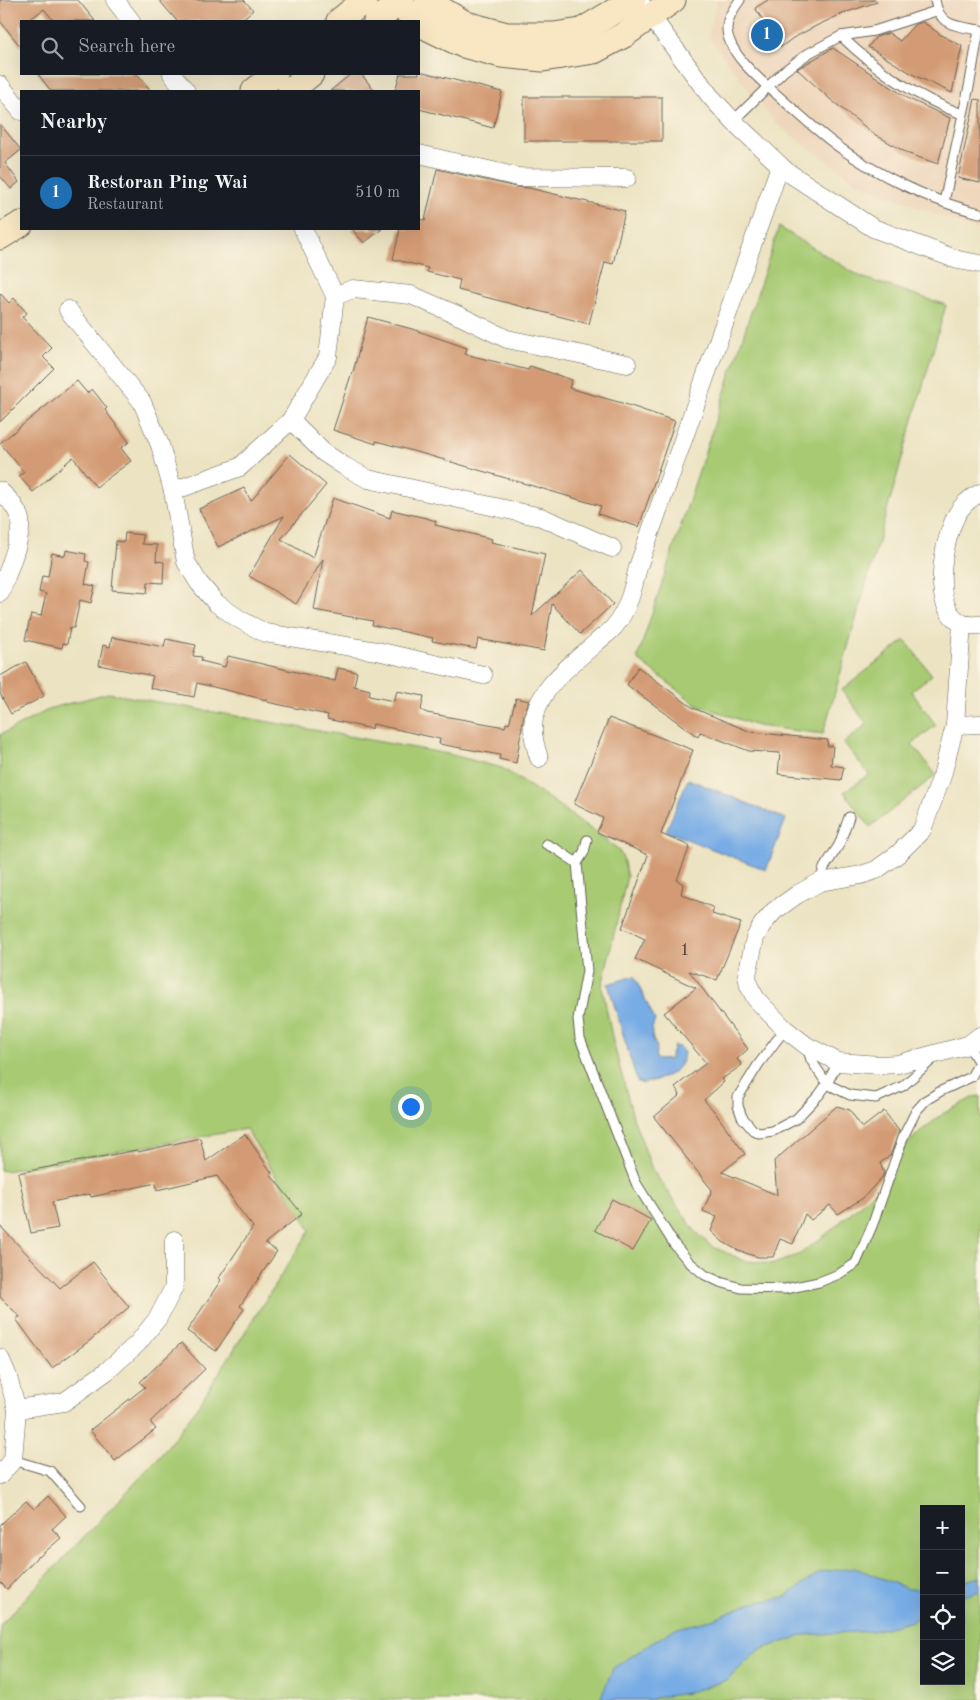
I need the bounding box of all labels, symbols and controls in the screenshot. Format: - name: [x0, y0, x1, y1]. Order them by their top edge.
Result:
- pin: 1: [751, 16, 783, 54]
- search box: [20, 20, 420, 75]
- icon: search: [38, 34, 66, 62]
- text: Search here: [78, 38, 175, 57]
- text: Nearby: [40, 112, 108, 133]
- text: Restoran Ping Wai: [87, 174, 248, 193]
- text: 1: [51, 185, 61, 201]
- text: 510 m: [355, 185, 400, 201]
- text: Restaurant: [87, 197, 164, 213]
- house number: 1: [680, 943, 690, 959]
- your location: [398, 1094, 424, 1120]
- map controls: [920, 1505, 965, 1685]
- button: +: [920, 1505, 965, 1550]
- button: −: [920, 1550, 965, 1595]
- button: locate: [920, 1595, 965, 1640]
- button: layers: [920, 1640, 965, 1685]

